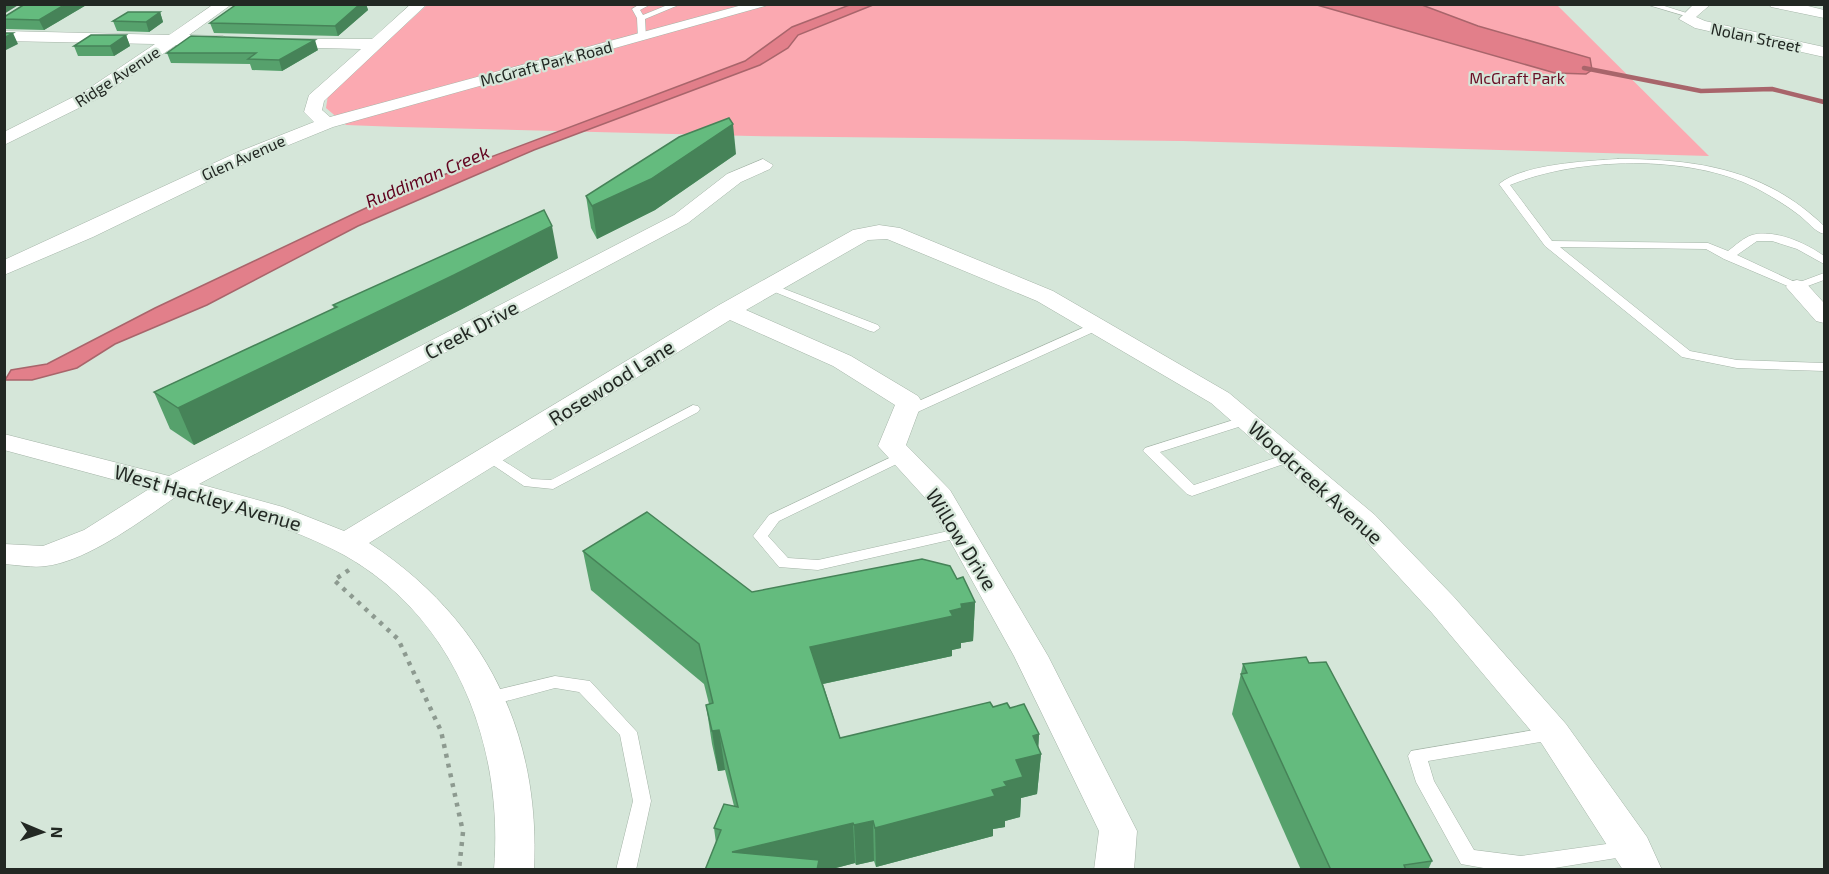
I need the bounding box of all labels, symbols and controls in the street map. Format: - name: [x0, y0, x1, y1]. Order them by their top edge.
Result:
- street label: Nolan Street: [1709, 18, 1803, 56]
- street label: McGraft Park Road: [478, 36, 614, 90]
- street label: Ridge Avenue: [71, 42, 163, 110]
- park label: McGraft Park: [1469, 68, 1565, 87]
- street label: Glen Avenue: [198, 130, 288, 184]
- water label: Ruddiman Creek: [362, 140, 492, 212]
- street label: Creek Drive: [420, 294, 522, 364]
- street label: Rosewood Lane: [544, 334, 678, 430]
- street label: Woodcreek Avenue: [1244, 415, 1388, 549]
- street label: West Hackley Avenue: [112, 459, 304, 535]
- street label: Willow Drive: [921, 484, 1003, 594]
- north arrow: [12, 802, 72, 862]
- text: N: [48, 826, 67, 839]

